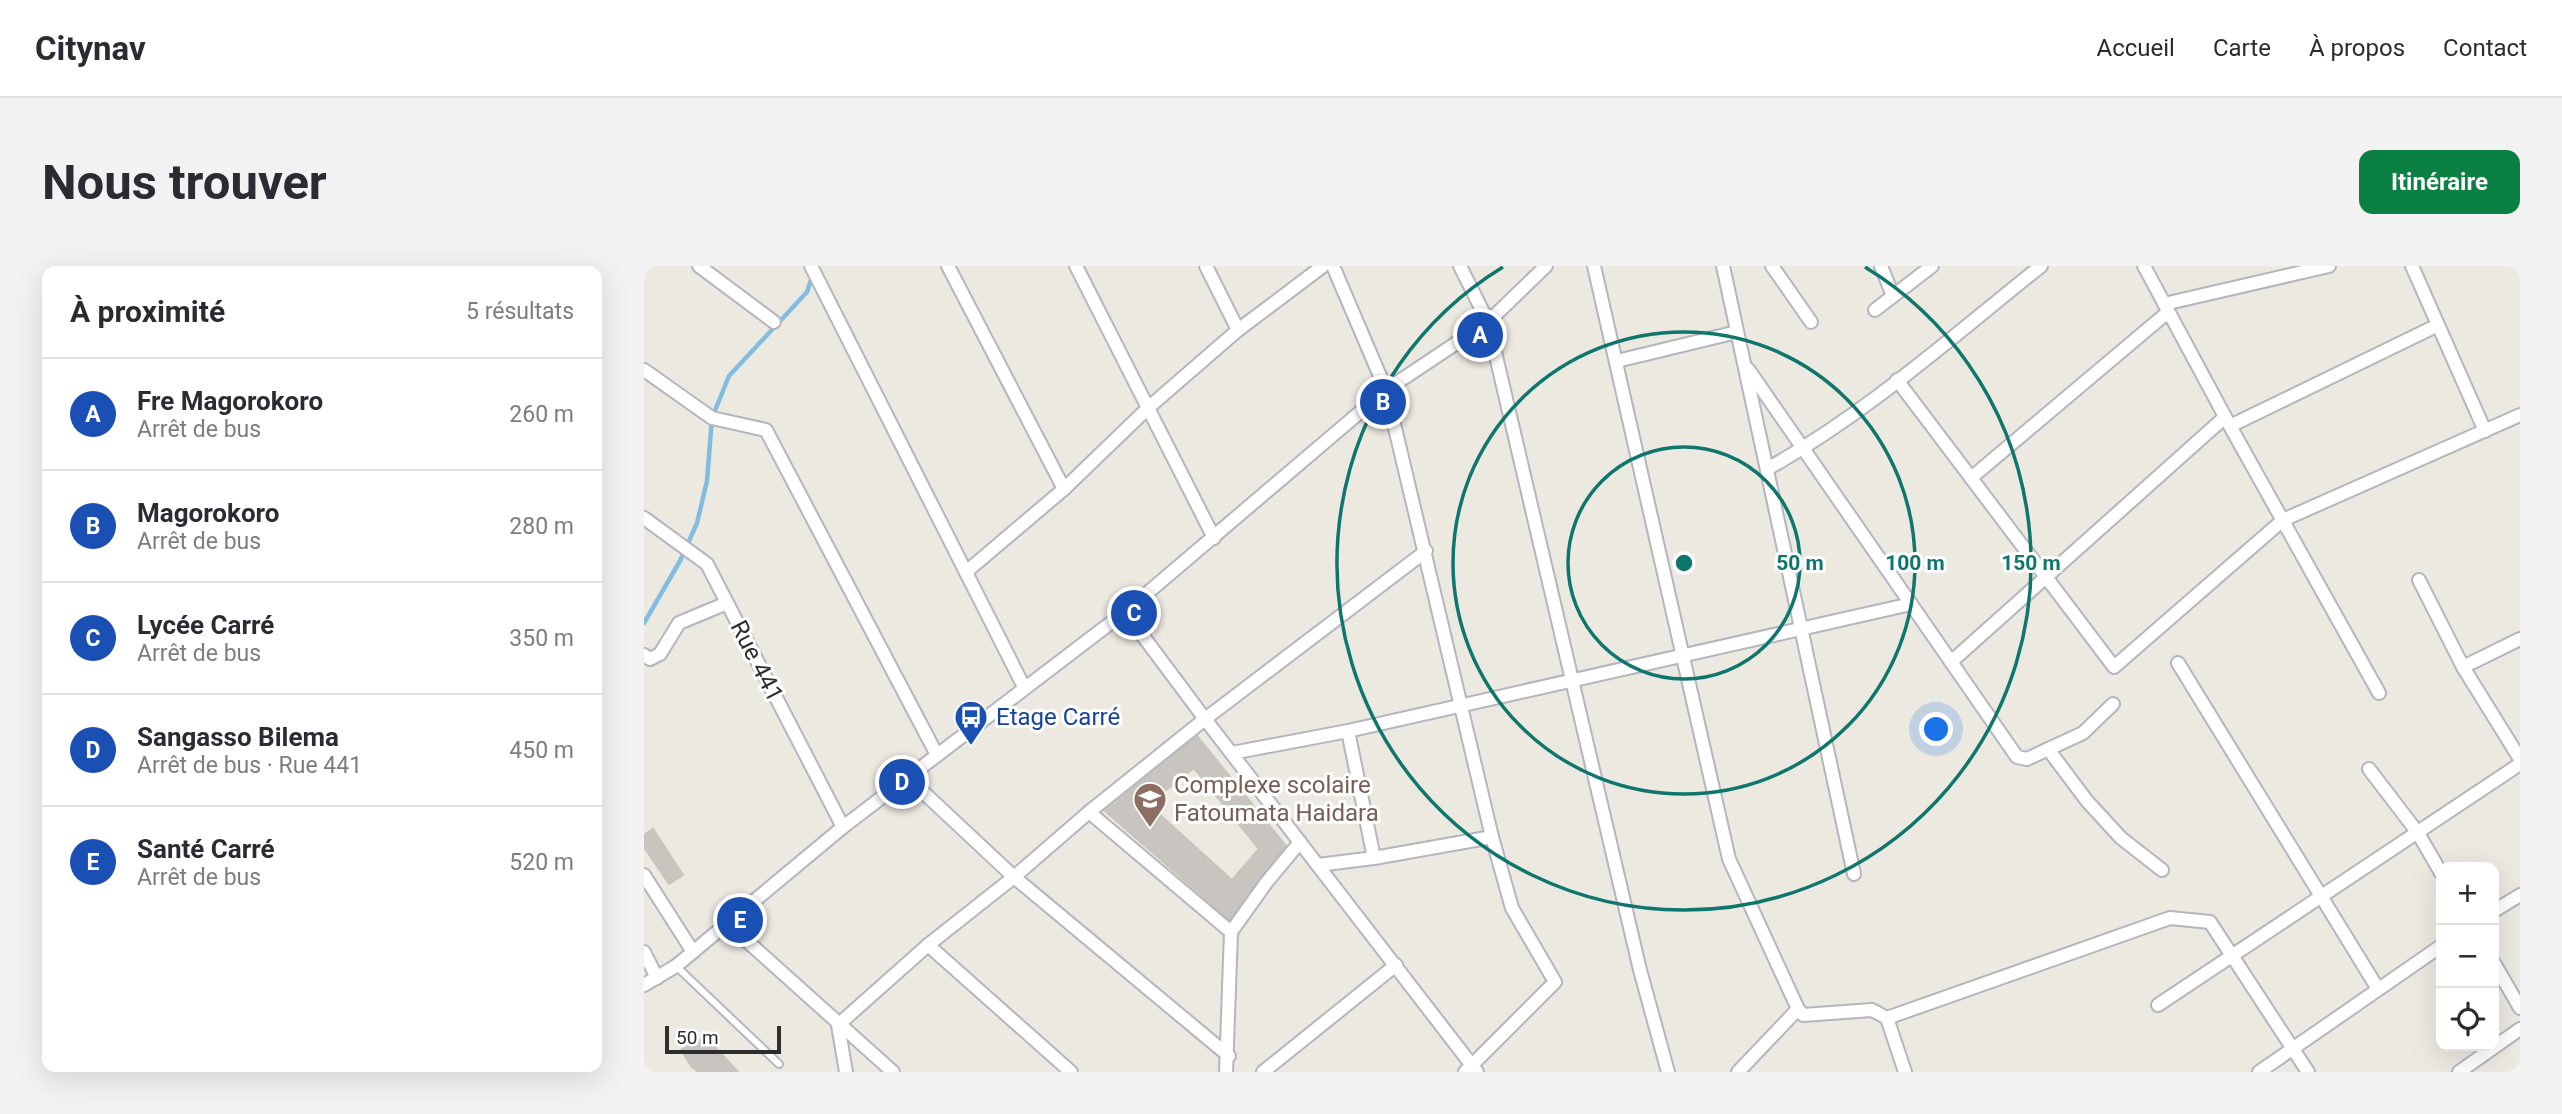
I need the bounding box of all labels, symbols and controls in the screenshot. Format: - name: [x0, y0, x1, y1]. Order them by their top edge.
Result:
- text: Citynav: [35, 29, 146, 68]
- text: Accueil: [2096, 34, 2175, 62]
- text: Carte: [2213, 34, 2271, 62]
- text: À propos: [2309, 34, 2405, 62]
- text: Contact: [2443, 34, 2527, 62]
- button: Itinéraire: [2359, 150, 2520, 214]
- text: Nous trouver: [42, 154, 327, 211]
- text: À proximité: [70, 294, 225, 329]
- text: 5 résultats: [466, 298, 574, 325]
- pin: A: [1457, 309, 1503, 361]
- pin: B: [1360, 376, 1406, 428]
- text: Fre Magorokoro: [137, 386, 323, 416]
- text: A: [85, 401, 101, 428]
- text: 260 m: [509, 401, 574, 428]
- text: Arrêt de bus: [137, 416, 261, 443]
- text: Magorokoro: [137, 498, 279, 528]
- text: B: [86, 513, 100, 540]
- text: 280 m: [509, 513, 574, 540]
- text: Arrêt de bus: [137, 528, 261, 555]
- centre of rings: [1672, 551, 1696, 575]
- text: 50 m: [1776, 551, 1824, 575]
- text: 100 m: [1885, 551, 1945, 575]
- text: 150 m: [2001, 551, 2061, 575]
- pin: C: [1111, 587, 1157, 639]
- text: Lycée Carré: [137, 610, 274, 640]
- street label: Rue 441: [725, 616, 789, 706]
- text: C: [85, 625, 101, 652]
- text: 350 m: [509, 625, 574, 652]
- text: Arrêt de bus: [137, 640, 261, 667]
- bus stop icon: Etage Carré: [952, 698, 990, 747]
- place label: Etage Carré: [996, 703, 1120, 731]
- your location: [1919, 712, 1953, 746]
- text: Sangasso Bilema: [137, 722, 339, 752]
- text: D: [86, 737, 100, 764]
- text: 450 m: [509, 737, 574, 764]
- text: Arrêt de bus · Rue 441: [137, 752, 362, 779]
- pin: D: [879, 756, 925, 808]
- place label: Complexe scolaire Fatoumata Haidara: [1174, 771, 1379, 827]
- school or university icon: Complexe scolaire Fatoumata Haidara: [1131, 780, 1169, 829]
- text: Santé Carré: [137, 834, 275, 864]
- text: E: [87, 849, 99, 876]
- text: 520 m: [509, 849, 574, 876]
- map controls: [2436, 862, 2499, 1051]
- button: +: [2436, 862, 2499, 925]
- text: Arrêt de bus: [137, 864, 261, 891]
- pin: E: [717, 894, 763, 946]
- button: −: [2436, 925, 2499, 988]
- button: locate: [2436, 988, 2499, 1051]
- scale bar: [665, 1023, 780, 1055]
- text: 50 m: [676, 1026, 719, 1049]

